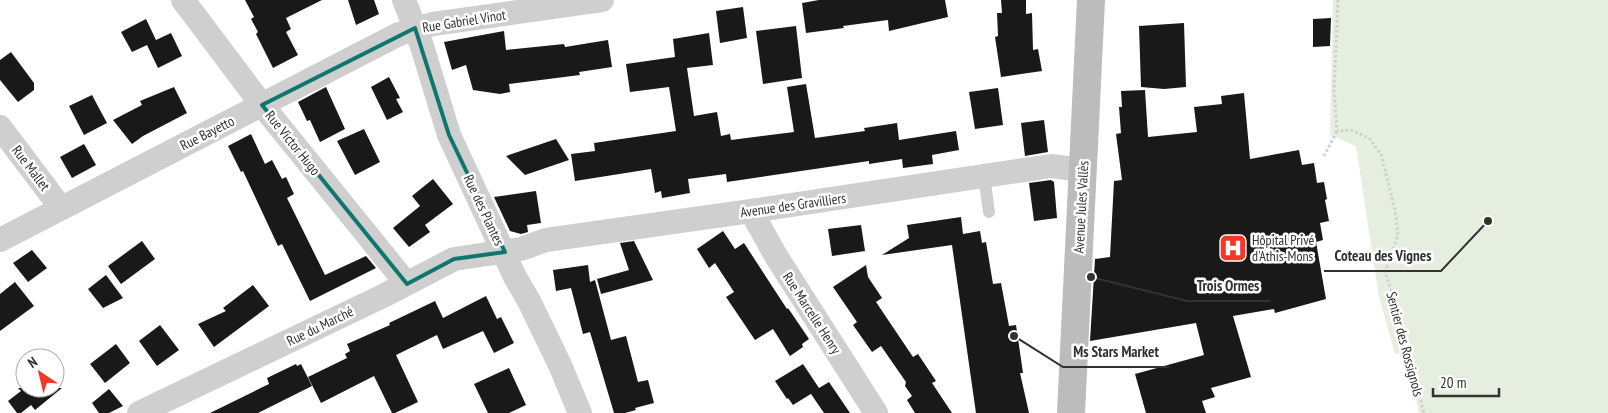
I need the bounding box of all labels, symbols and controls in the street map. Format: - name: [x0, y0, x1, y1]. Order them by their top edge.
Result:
- street label: Rue Gabriel Vinot: [421, 6, 507, 36]
- street label: Rue Victor Hugo: [261, 107, 325, 179]
- street label: Rue Bayetto: [177, 112, 237, 154]
- street label: Rue Mallet: [8, 142, 54, 194]
- street label: Avenue Jules Vallès: [1070, 160, 1092, 254]
- street label: Rue des Plantes: [460, 171, 508, 249]
- street label: Avenue des Gravilliers: [739, 189, 847, 221]
- place label: Hôpital Privé d'Athis-Mons: [1252, 231, 1315, 265]
- hospital icon: Hôpital Privé d'Athis-Mons: [1218, 233, 1248, 263]
- callout: Coteau des Vignes: [1324, 241, 1441, 271]
- text: Coteau des Vignes: [1335, 246, 1431, 265]
- street label: Rue Marcelle Henry: [779, 269, 846, 358]
- callout: Trois Ormes: [1187, 271, 1270, 301]
- text: Trois Ormes: [1197, 276, 1259, 295]
- street label: Sentier des Rossignols: [1382, 290, 1428, 399]
- street label: Rue du Marché: [284, 302, 356, 350]
- callout: Ms Stars Market: [1063, 337, 1169, 367]
- text: Ms Stars Market: [1073, 342, 1159, 361]
- north arrow: [15, 348, 65, 398]
- text: N: [24, 353, 41, 372]
- scale bar: [1433, 366, 1499, 398]
- text: 20 m: [1440, 373, 1466, 392]

